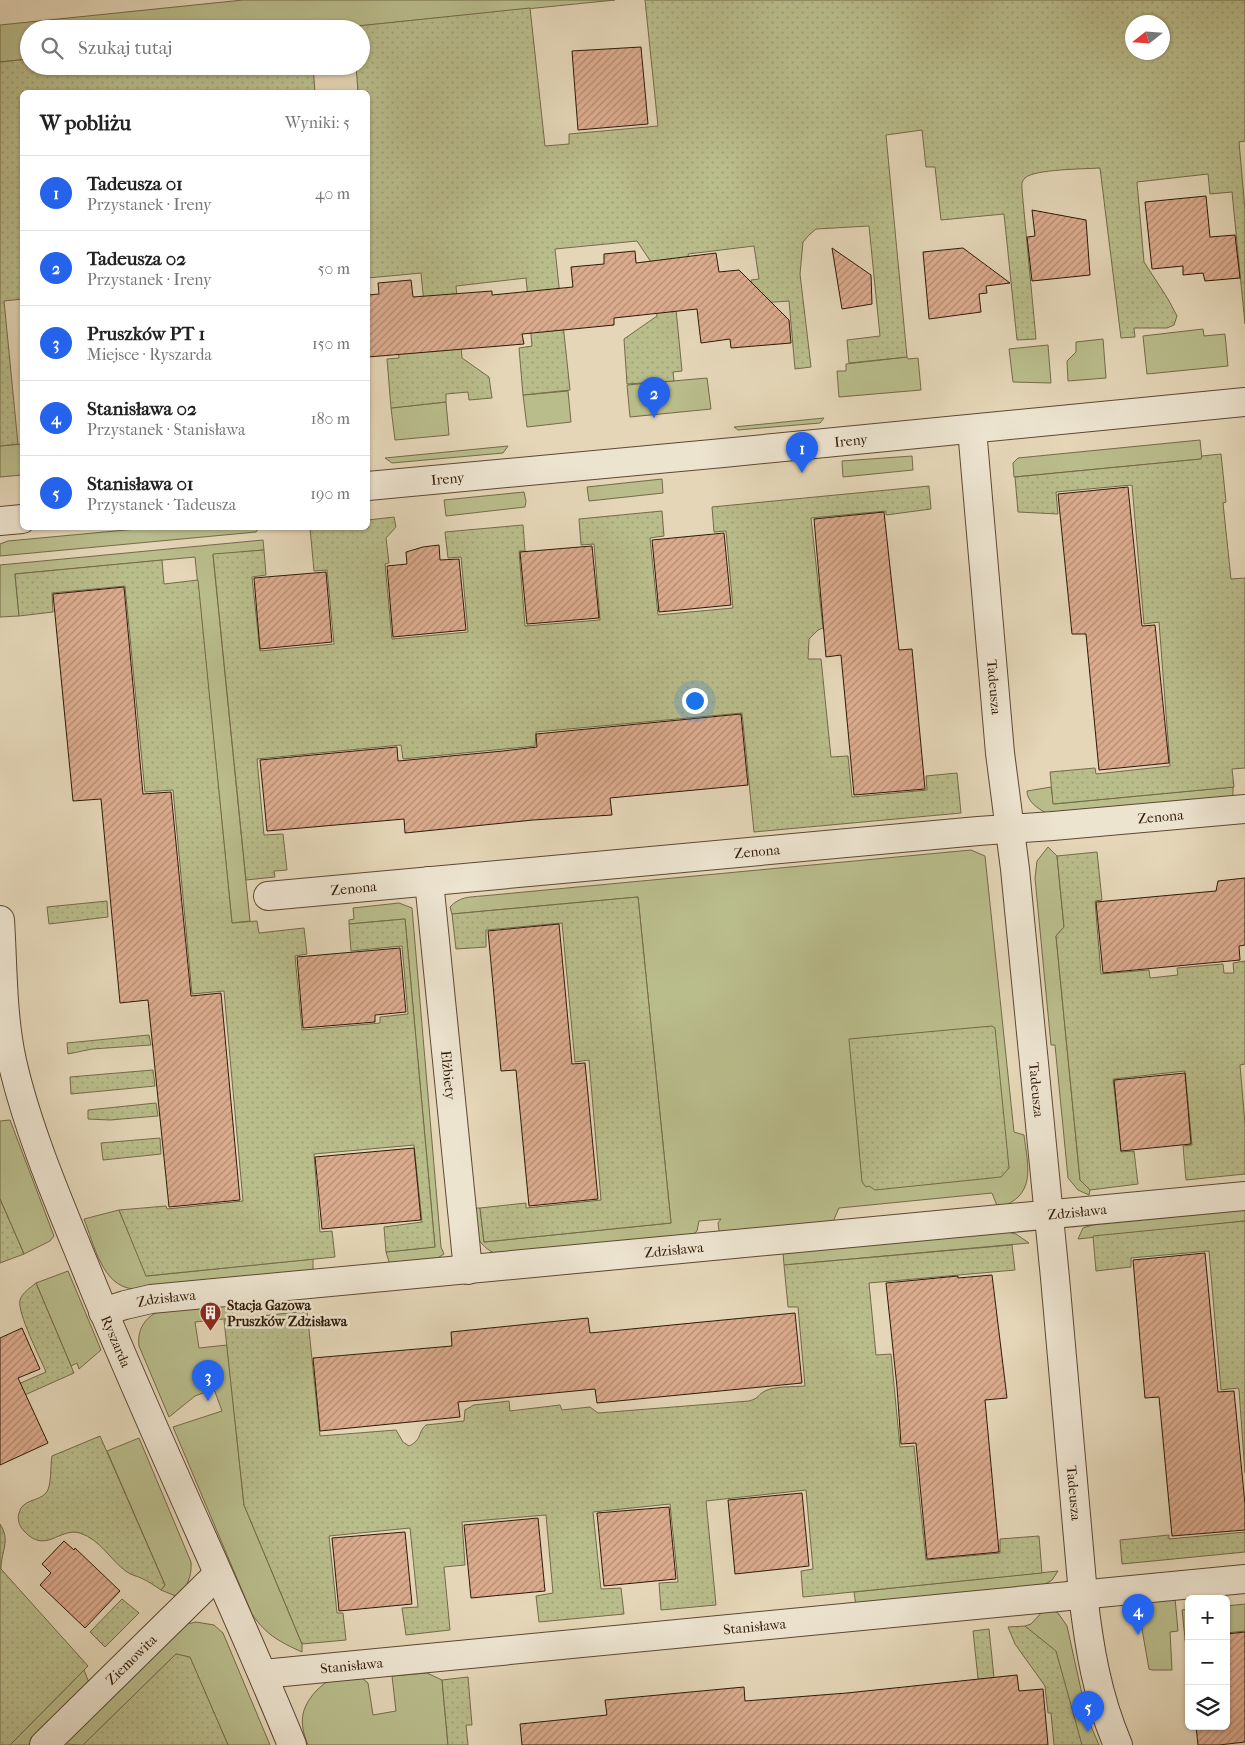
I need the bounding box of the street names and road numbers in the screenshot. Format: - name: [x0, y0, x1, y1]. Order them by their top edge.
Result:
- street label: Ireny: [833, 431, 869, 451]
- street label: Ireny: [430, 469, 466, 489]
- street label: Tadeusza: [983, 659, 1005, 716]
- street label: Zenona: [1137, 806, 1185, 827]
- street label: Zenona: [733, 841, 781, 862]
- street label: Zenona: [330, 878, 378, 899]
- street label: Elżbiety: [437, 1050, 459, 1101]
- street label: Tadeusza: [1025, 1062, 1047, 1119]
- street label: Zdzisława: [1047, 1201, 1108, 1224]
- street label: Zdzisława: [644, 1239, 705, 1262]
- street label: Zdzisława: [135, 1287, 197, 1311]
- street label: Ryszarda: [97, 1313, 134, 1371]
- street label: Tadeusza: [1063, 1465, 1084, 1522]
- street label: Stanisława: [723, 1615, 787, 1638]
- street label: Ziemowita: [102, 1631, 161, 1689]
- street label: Stanisława: [319, 1654, 384, 1677]

